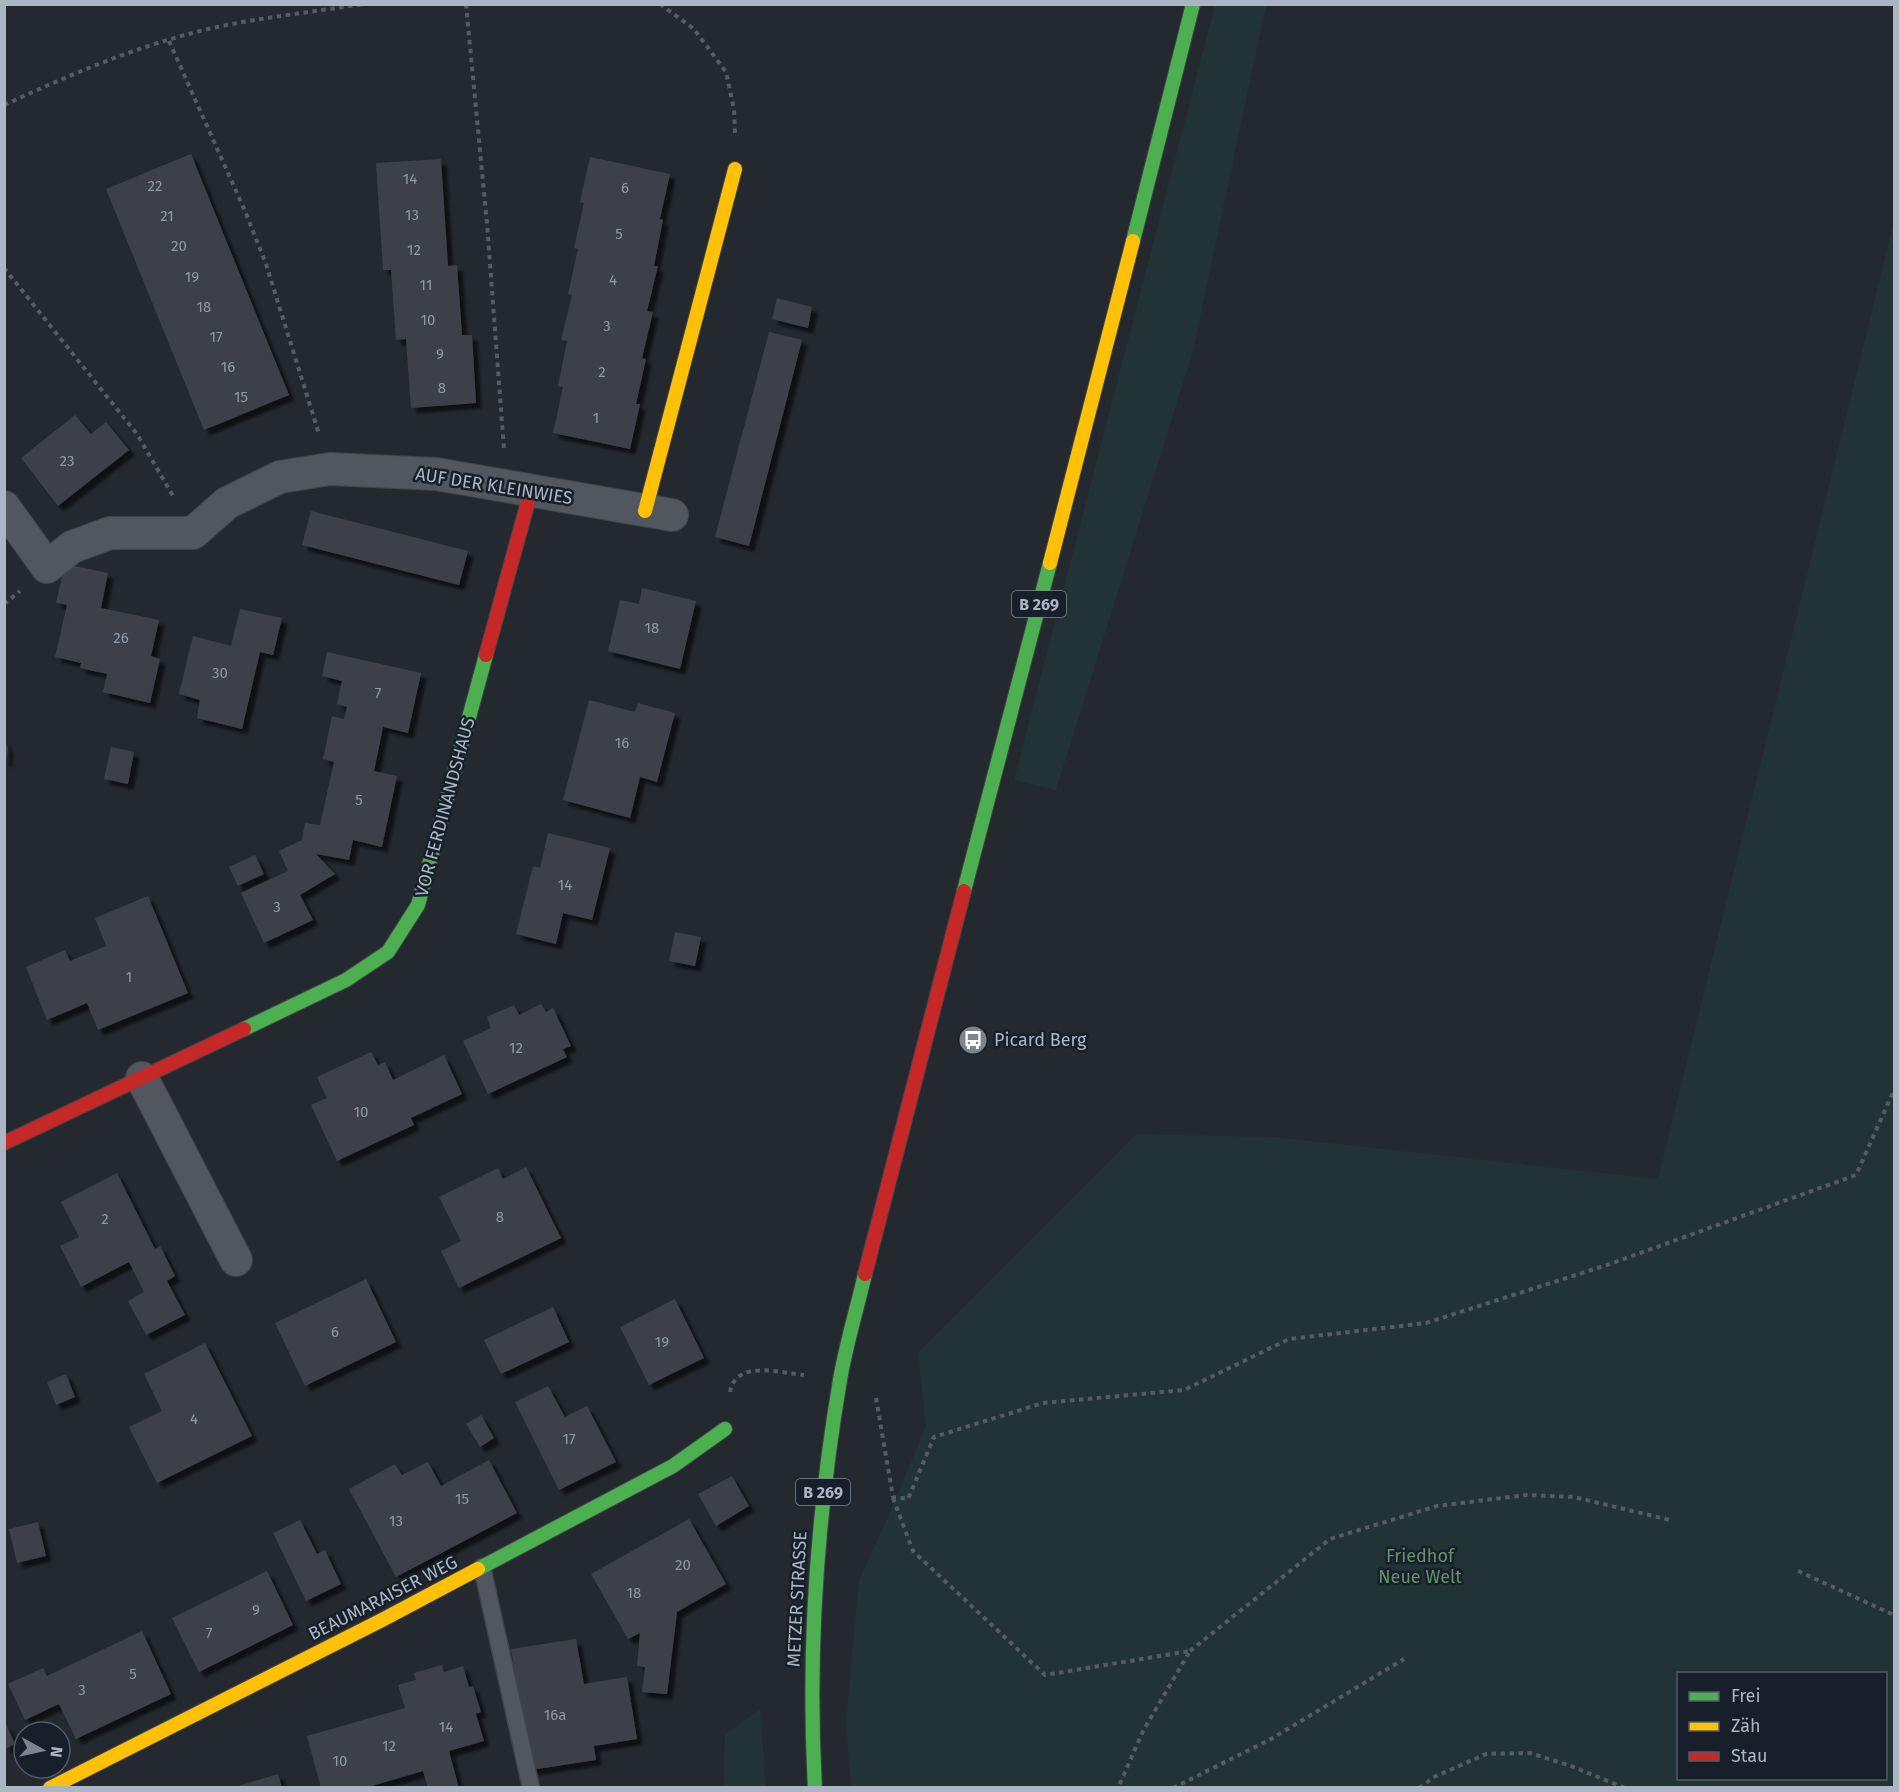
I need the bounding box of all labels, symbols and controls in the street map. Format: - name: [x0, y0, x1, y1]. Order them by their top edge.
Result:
- house number: 14: [403, 170, 417, 188]
- house number: 22: [148, 177, 162, 195]
- house number: 6: [621, 179, 629, 197]
- house number: 13: [405, 206, 419, 224]
- house number: 21: [160, 207, 174, 225]
- house number: 5: [615, 225, 623, 243]
- house number: 20: [171, 237, 187, 255]
- house number: 12: [407, 241, 421, 259]
- house number: 19: [185, 268, 199, 286]
- house number: 4: [609, 271, 617, 289]
- house number: 11: [420, 276, 432, 294]
- house number: 18: [197, 298, 211, 316]
- house number: 10: [421, 311, 435, 329]
- house number: 3: [603, 317, 611, 335]
- house number: 17: [209, 328, 223, 346]
- house number: 9: [436, 345, 444, 363]
- house number: 16: [221, 358, 235, 376]
- house number: 2: [598, 363, 606, 381]
- house number: 8: [438, 379, 446, 397]
- house number: 15: [234, 388, 248, 406]
- house number: 1: [593, 409, 599, 427]
- house number: 23: [60, 452, 74, 470]
- street label: AUF DER KLEINWIES: [414, 463, 574, 509]
- road number: B 269: [1012, 591, 1066, 617]
- house number: 18: [645, 619, 659, 637]
- house number: 26: [113, 629, 129, 647]
- house number: 30: [212, 664, 228, 682]
- house number: 7: [375, 684, 382, 702]
- street label: VOR FERDINANDSHAUS: [410, 715, 480, 899]
- house number: 16: [615, 734, 629, 752]
- house number: 5: [355, 791, 363, 809]
- house number: 14: [558, 876, 572, 894]
- house number: 3: [273, 898, 281, 916]
- house number: 1: [126, 968, 132, 986]
- bus stop icon: Picard Berg: [957, 1024, 989, 1056]
- place label: Picard Berg: [994, 1029, 1087, 1051]
- house number: 12: [509, 1039, 523, 1057]
- house number: 10: [354, 1103, 368, 1121]
- house number: 8: [496, 1208, 504, 1226]
- house number: 2: [101, 1210, 109, 1228]
- house number: 6: [331, 1323, 339, 1341]
- house number: 19: [655, 1333, 669, 1351]
- house number: 4: [190, 1410, 198, 1428]
- house number: 17: [562, 1430, 576, 1448]
- road number: B 269: [796, 1479, 850, 1505]
- house number: 15: [455, 1490, 469, 1508]
- house number: 13: [389, 1512, 403, 1530]
- street label: METZER STRASSE: [782, 1530, 812, 1668]
- park label: Friedhof Neue Welt: [1378, 1545, 1462, 1588]
- street label: BEAUMARAISER WEG: [305, 1551, 461, 1645]
- house number: 20: [675, 1556, 691, 1574]
- house number: 18: [627, 1584, 641, 1602]
- house number: 9: [252, 1601, 260, 1619]
- house number: 7: [206, 1624, 213, 1642]
- house number: 5: [129, 1665, 137, 1683]
- legend: [1677, 1672, 1887, 1780]
- house number: 3: [78, 1681, 86, 1699]
- text: Frei: [1731, 1685, 1761, 1707]
- house number: 16a: [544, 1706, 566, 1724]
- text: Zäh: [1731, 1715, 1760, 1737]
- house number: 14: [439, 1718, 453, 1736]
- north arrow: [12, 1720, 72, 1780]
- house number: 12: [382, 1737, 396, 1755]
- text: N: [46, 1745, 67, 1759]
- text: Stau: [1731, 1745, 1767, 1767]
- house number: 10: [333, 1752, 347, 1770]

